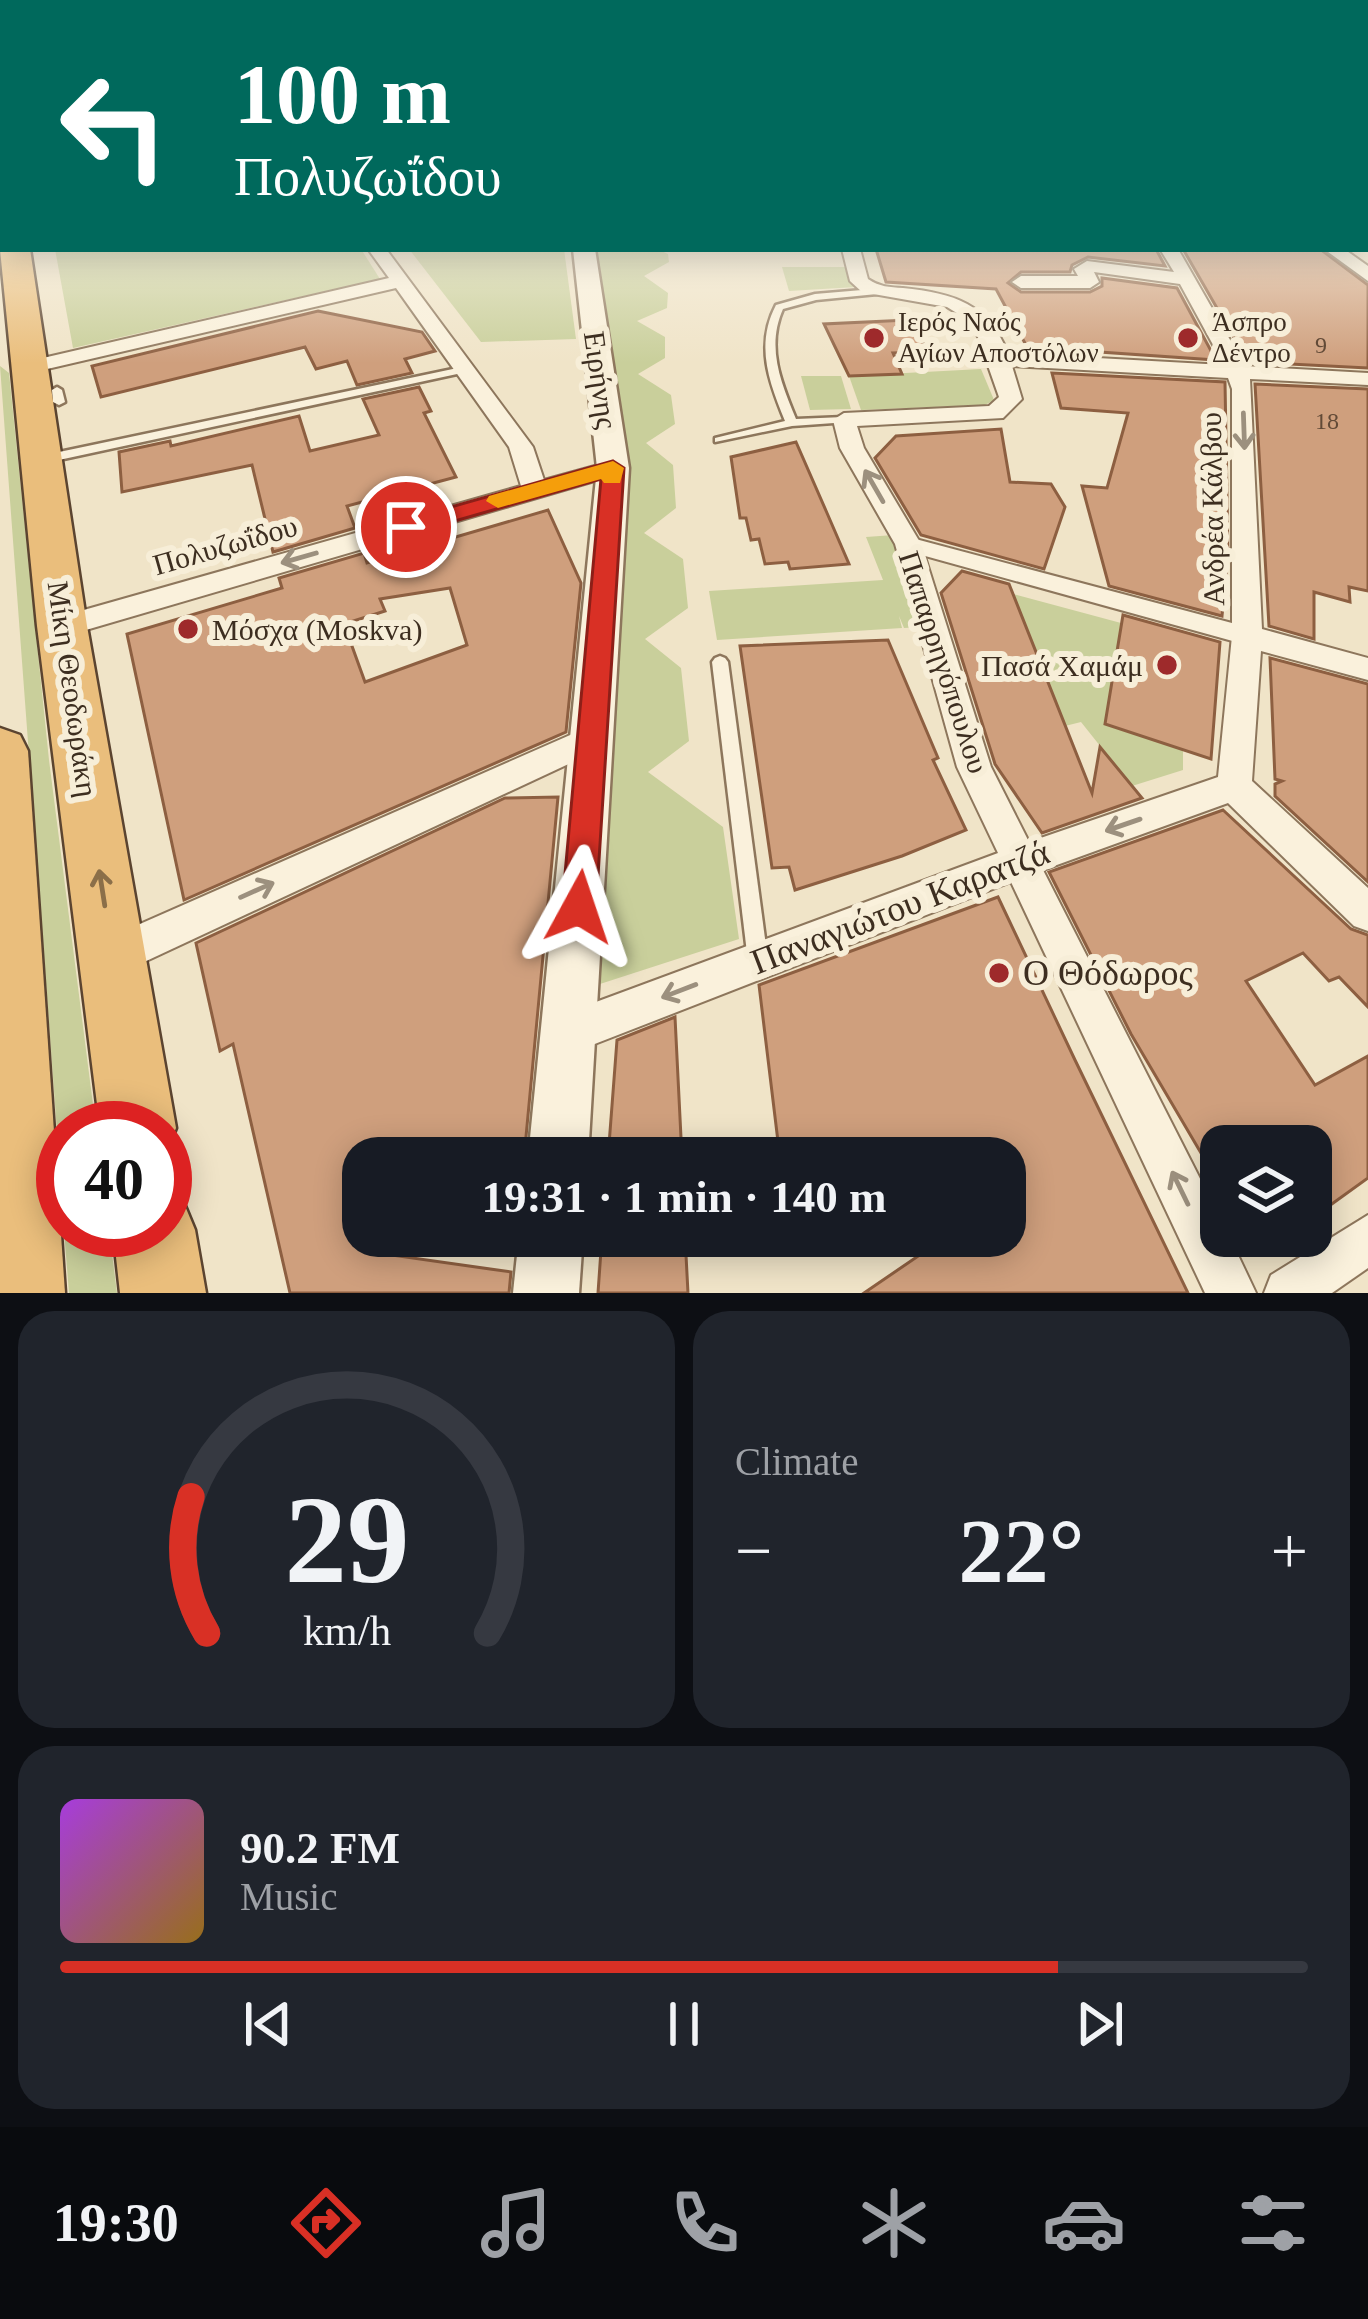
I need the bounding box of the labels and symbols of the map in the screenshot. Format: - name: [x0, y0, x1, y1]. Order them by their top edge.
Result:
- place label: Ιερός Ναός Αγίων Αποστόλων: [898, 307, 1099, 368]
- place label: Άσπρο Δέντρο: [1212, 307, 1291, 368]
- marker: Ιερός Ναός Αγίων Αποστόλων: [861, 325, 887, 351]
- marker: Άσπρο Δέντρο: [1175, 325, 1201, 351]
- street label: Ειρήνης: [578, 329, 624, 431]
- house number: 9: [1315, 332, 1327, 358]
- house number: 18: [1315, 408, 1339, 434]
- one-way arrow: [1233, 411, 1256, 450]
- street label: Ανδρέα Κάλβου: [1194, 412, 1230, 606]
- one-way arrow: [862, 469, 886, 504]
- pin: [355, 476, 457, 578]
- street label: Πολυζωΐδου: [149, 509, 301, 581]
- street label: Παπαρρηγόπουλου: [893, 547, 995, 777]
- one-way arrow: [281, 548, 319, 570]
- street label: Μίκη Θεοδωράκη: [42, 579, 104, 799]
- place label: Μόσχα (Moskva): [212, 613, 422, 647]
- marker: Μόσχα (Moskva): [175, 616, 201, 642]
- place label: Πασά Χαμάμ: [981, 649, 1143, 682]
- marker: Πασά Χαμάμ: [1154, 652, 1180, 678]
- one-way arrow: [1105, 816, 1142, 837]
- street label: Παναγιώτου Καρατζά: [745, 832, 1055, 982]
- position arrow: [516, 844, 642, 970]
- one-way arrow: [90, 869, 113, 908]
- one-way arrow: [238, 878, 274, 900]
- place label: Ο Θόδωρος: [1023, 953, 1193, 993]
- marker: Ο Θόδωρος: [986, 960, 1012, 986]
- one-way arrow: [662, 981, 699, 1003]
- speed limit sign: 40: [36, 1101, 192, 1257]
- one-way arrow: [1167, 1171, 1190, 1206]

